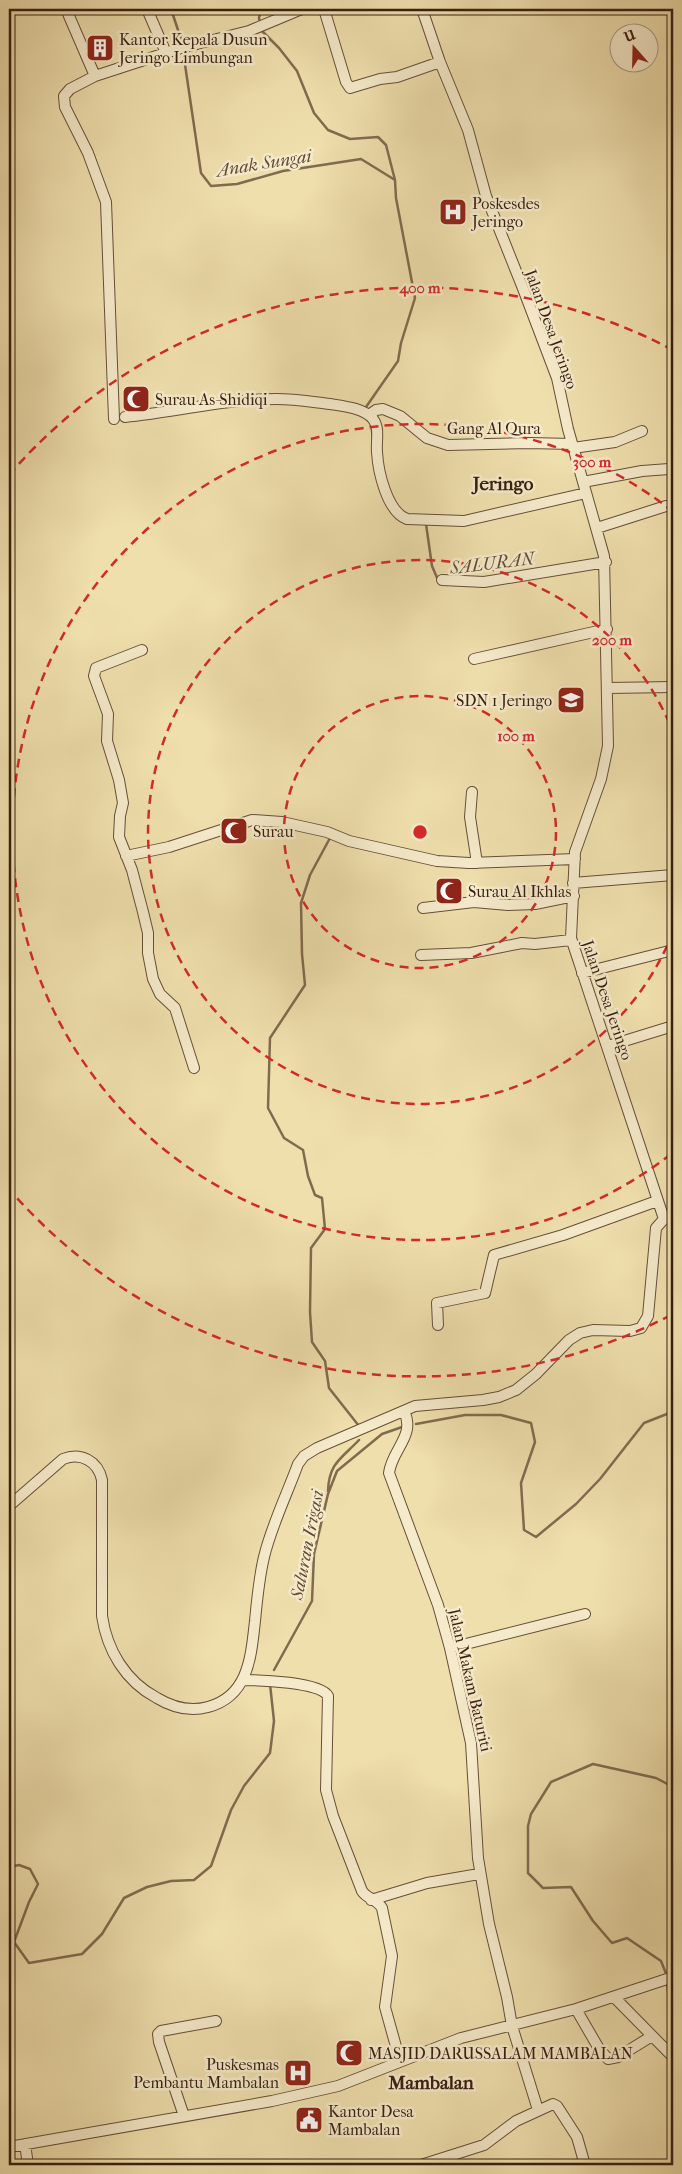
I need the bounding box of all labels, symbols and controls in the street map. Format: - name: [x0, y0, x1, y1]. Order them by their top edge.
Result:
- north arrow: [610, 22, 660, 72]
- text: U: [621, 26, 638, 46]
- place label: Kantor Kepala Dusun Jeringo Limbungan: [117, 30, 268, 67]
- building icon: Kantor Kepala Dusun Jeringo Limbungan: [85, 33, 115, 63]
- water label: Anak Sungai: [213, 145, 315, 182]
- place label: Poskesdes Jeringo: [470, 194, 540, 231]
- hospital icon: Poskesdes Jeringo: [438, 197, 468, 227]
- street label: Jalan Desa Jeringo: [520, 265, 582, 391]
- text: 400 m: [398, 279, 441, 297]
- mosque icon: Surau As-Shidiqi: [121, 384, 151, 414]
- place label: Surau As-Shidiqi: [155, 390, 268, 409]
- street label: Gang Al Qura: [447, 419, 542, 438]
- text: 300 m: [573, 453, 612, 471]
- district label: Jeringo: [471, 473, 534, 495]
- water label: SALURAN: [448, 548, 538, 579]
- text: 200 m: [592, 631, 632, 649]
- school or university icon: SDN 1 Jeringo: [556, 685, 586, 715]
- place label: SDN 1 Jeringo: [456, 691, 552, 710]
- text: 100 m: [497, 727, 535, 745]
- mosque icon: Surau: [219, 816, 249, 846]
- place label: Surau: [253, 822, 293, 841]
- centre of rings: [411, 823, 429, 841]
- mosque icon: Surau Al Ikhlas: [434, 876, 464, 906]
- place label: Surau Al Ikhlas: [468, 882, 571, 901]
- street label: Jalan Desa Jeringo: [577, 936, 637, 1063]
- water label: Saluran Irigasi: [286, 1487, 329, 1602]
- street label: Jalan Makam Baturiti: [444, 1605, 496, 1754]
- mosque icon: MASJID DARUSSALAM MAMBALAN: [334, 2038, 364, 2068]
- place label: MASJID DARUSSALAM MAMBALAN: [368, 2044, 633, 2063]
- place label: Puskesmas Pembantu Mambalan: [133, 2055, 280, 2092]
- hospital icon: Puskesmas Pembantu Mambalan: [283, 2058, 313, 2088]
- district label: Mambalan: [387, 2072, 475, 2094]
- place label: Kantor Desa Mambalan: [328, 2102, 414, 2139]
- public building icon: Kantor Desa Mambalan: [294, 2105, 324, 2135]

